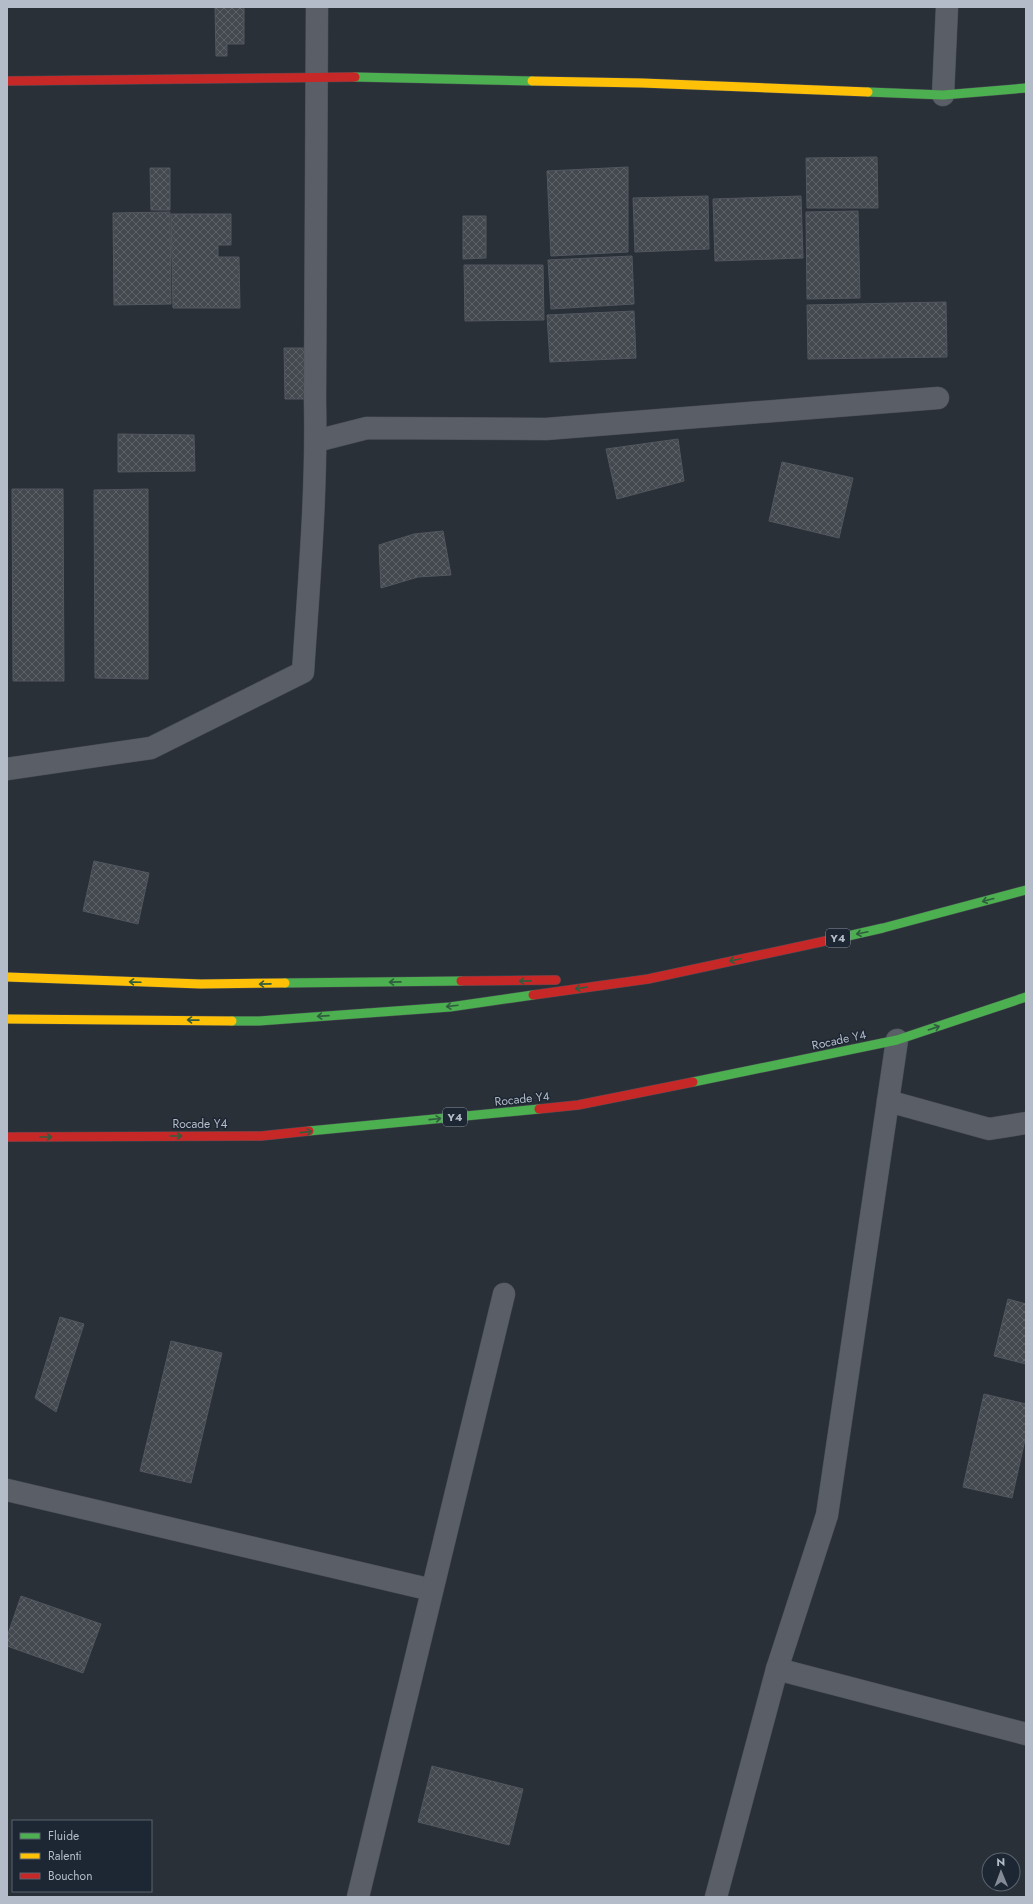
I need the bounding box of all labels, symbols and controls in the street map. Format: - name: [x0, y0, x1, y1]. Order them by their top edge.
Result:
- one-way arrow: [982, 897, 995, 905]
- road number: Y4: [826, 929, 850, 947]
- one-way arrow: [856, 929, 869, 937]
- one-way arrow: [729, 957, 742, 965]
- one-way arrow: [519, 977, 532, 984]
- one-way arrow: [129, 978, 142, 985]
- one-way arrow: [389, 978, 402, 986]
- one-way arrow: [259, 980, 272, 987]
- one-way arrow: [575, 984, 588, 992]
- one-way arrow: [446, 1003, 459, 1010]
- one-way arrow: [317, 1013, 330, 1020]
- one-way arrow: [187, 1016, 200, 1024]
- one-way arrow: [927, 1024, 940, 1031]
- street label: Rocade Y4: [810, 1025, 868, 1055]
- street label: Rocade Y4: [494, 1087, 550, 1111]
- road number: Y4: [443, 1108, 467, 1126]
- street label: Rocade Y4: [172, 1115, 228, 1133]
- one-way arrow: [428, 1116, 441, 1123]
- one-way arrow: [299, 1128, 312, 1136]
- one-way arrow: [169, 1132, 182, 1140]
- one-way arrow: [39, 1133, 52, 1141]
- legend: [12, 1820, 152, 1892]
- text: Fluide: [48, 1827, 79, 1845]
- text: Ralenti: [48, 1847, 82, 1865]
- north arrow: [981, 1852, 1021, 1892]
- text: N: [996, 1854, 1005, 1870]
- text: Bouchon: [48, 1867, 92, 1885]

